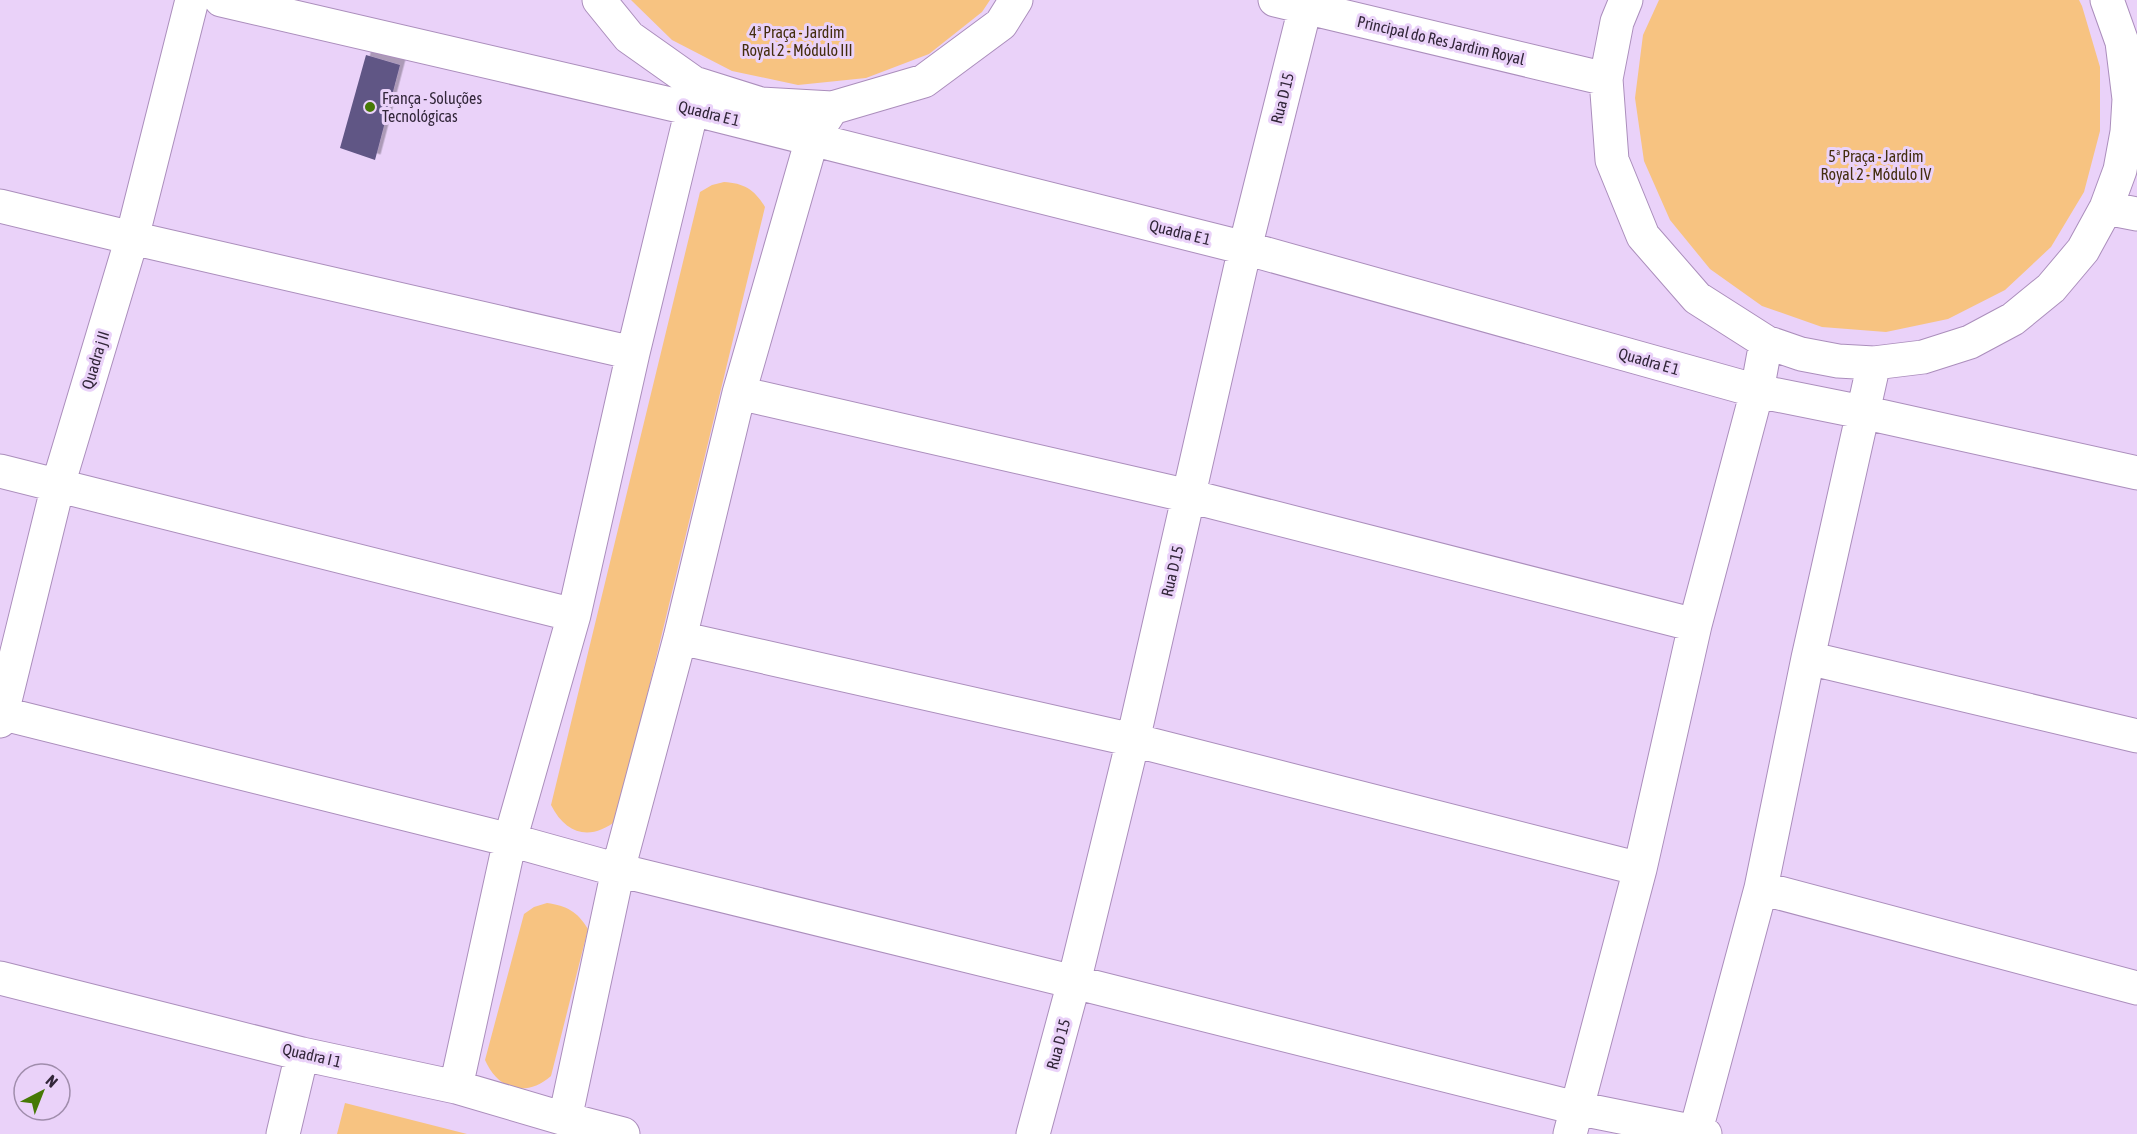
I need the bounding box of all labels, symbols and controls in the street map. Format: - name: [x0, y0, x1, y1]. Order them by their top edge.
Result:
- street label: Principal do Res Jardim Royal: [1355, 12, 1527, 69]
- park label: 4ª Praça - Jardim Royal 2 - Módulo III: [741, 23, 853, 60]
- street label: Rua D 15: [1267, 71, 1297, 125]
- place label: França - Soluções Tecnológicas: [382, 89, 482, 126]
- street label: Quadra E 1: [676, 97, 742, 129]
- marker: França - Soluções Tecnológicas: [363, 100, 377, 114]
- park label: 5ª Praça - Jardim Royal 2 - Módulo IV: [1821, 147, 1932, 184]
- street label: Quadra E 1: [1147, 216, 1213, 248]
- street label: Quadra j II: [78, 329, 113, 392]
- street label: Quadra E 1: [1616, 344, 1682, 378]
- street label: Rua D 15: [1157, 544, 1187, 598]
- street label: Rua D 15: [1043, 1017, 1073, 1071]
- street label: Quadra I 1: [281, 1039, 343, 1071]
- north arrow: [12, 1062, 72, 1122]
- text: N: [43, 1071, 62, 1091]

